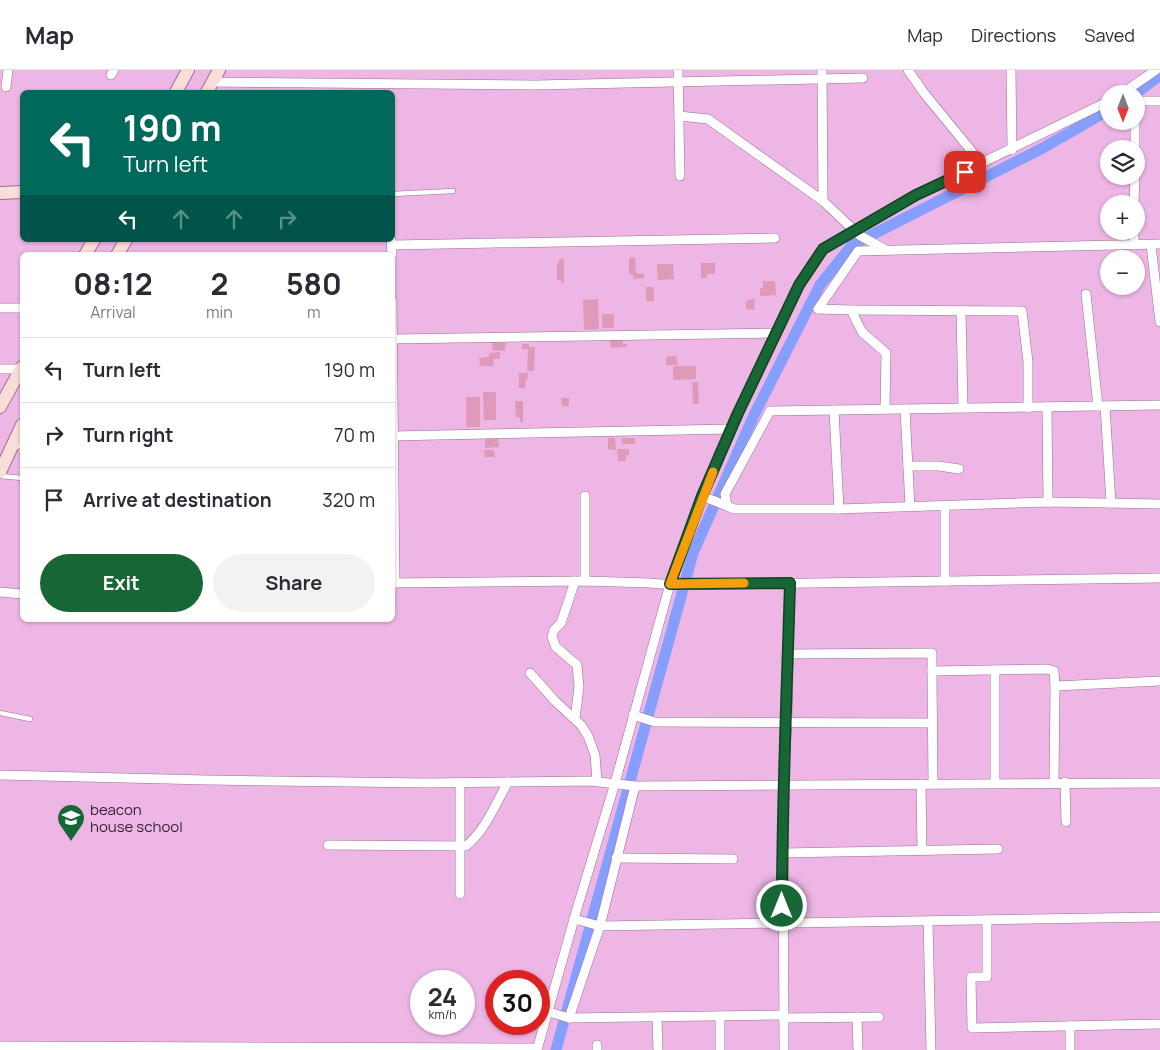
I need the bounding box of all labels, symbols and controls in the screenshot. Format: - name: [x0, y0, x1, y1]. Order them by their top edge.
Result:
- text: Map: [25, 18, 74, 51]
- text: Map: [907, 23, 943, 47]
- text: Directions: [971, 23, 1056, 47]
- text: Saved: [1084, 23, 1135, 47]
- north arrow: [1100, 85, 1145, 130]
- map controls: [1100, 85, 1145, 295]
- text: 190 m: [123, 104, 222, 152]
- icon: left: [40, 110, 105, 175]
- button: layers: [1100, 140, 1145, 185]
- text: Turn left: [123, 149, 208, 179]
- pin: [944, 151, 986, 193]
- icon: arrive: [951, 158, 979, 186]
- button: +: [1100, 195, 1145, 240]
- icon: left: [114, 205, 142, 233]
- icon: ahead: [167, 205, 195, 233]
- icon: ahead: [220, 205, 248, 233]
- icon: right: [273, 205, 301, 233]
- button: −: [1100, 250, 1145, 295]
- text: 08:12: [73, 263, 153, 304]
- text: 2: [210, 263, 228, 304]
- text: 580: [286, 263, 342, 304]
- text: Arrival: [90, 301, 136, 323]
- text: min: [206, 301, 233, 323]
- text: m: [307, 301, 321, 323]
- icon: left: [40, 356, 68, 384]
- text: Turn left: [83, 357, 161, 383]
- text: 190 m: [324, 357, 375, 383]
- icon: right: [40, 421, 68, 449]
- text: Turn right: [83, 422, 173, 448]
- text: 70 m: [334, 422, 375, 448]
- icon: arrive: [40, 486, 68, 514]
- text: Arrive at destination: [83, 487, 272, 513]
- text: 320 m: [322, 487, 375, 513]
- button: Exit: [40, 554, 203, 612]
- button: Share: [213, 554, 375, 612]
- place label: beacon house school: [90, 799, 183, 837]
- school or university icon: beacon house school: [56, 803, 86, 842]
- position arrow: [755, 879, 807, 931]
- speed limit sign: 30: [485, 970, 550, 1035]
- text: 24: [428, 979, 457, 1014]
- text: km/h: [429, 1006, 456, 1023]

